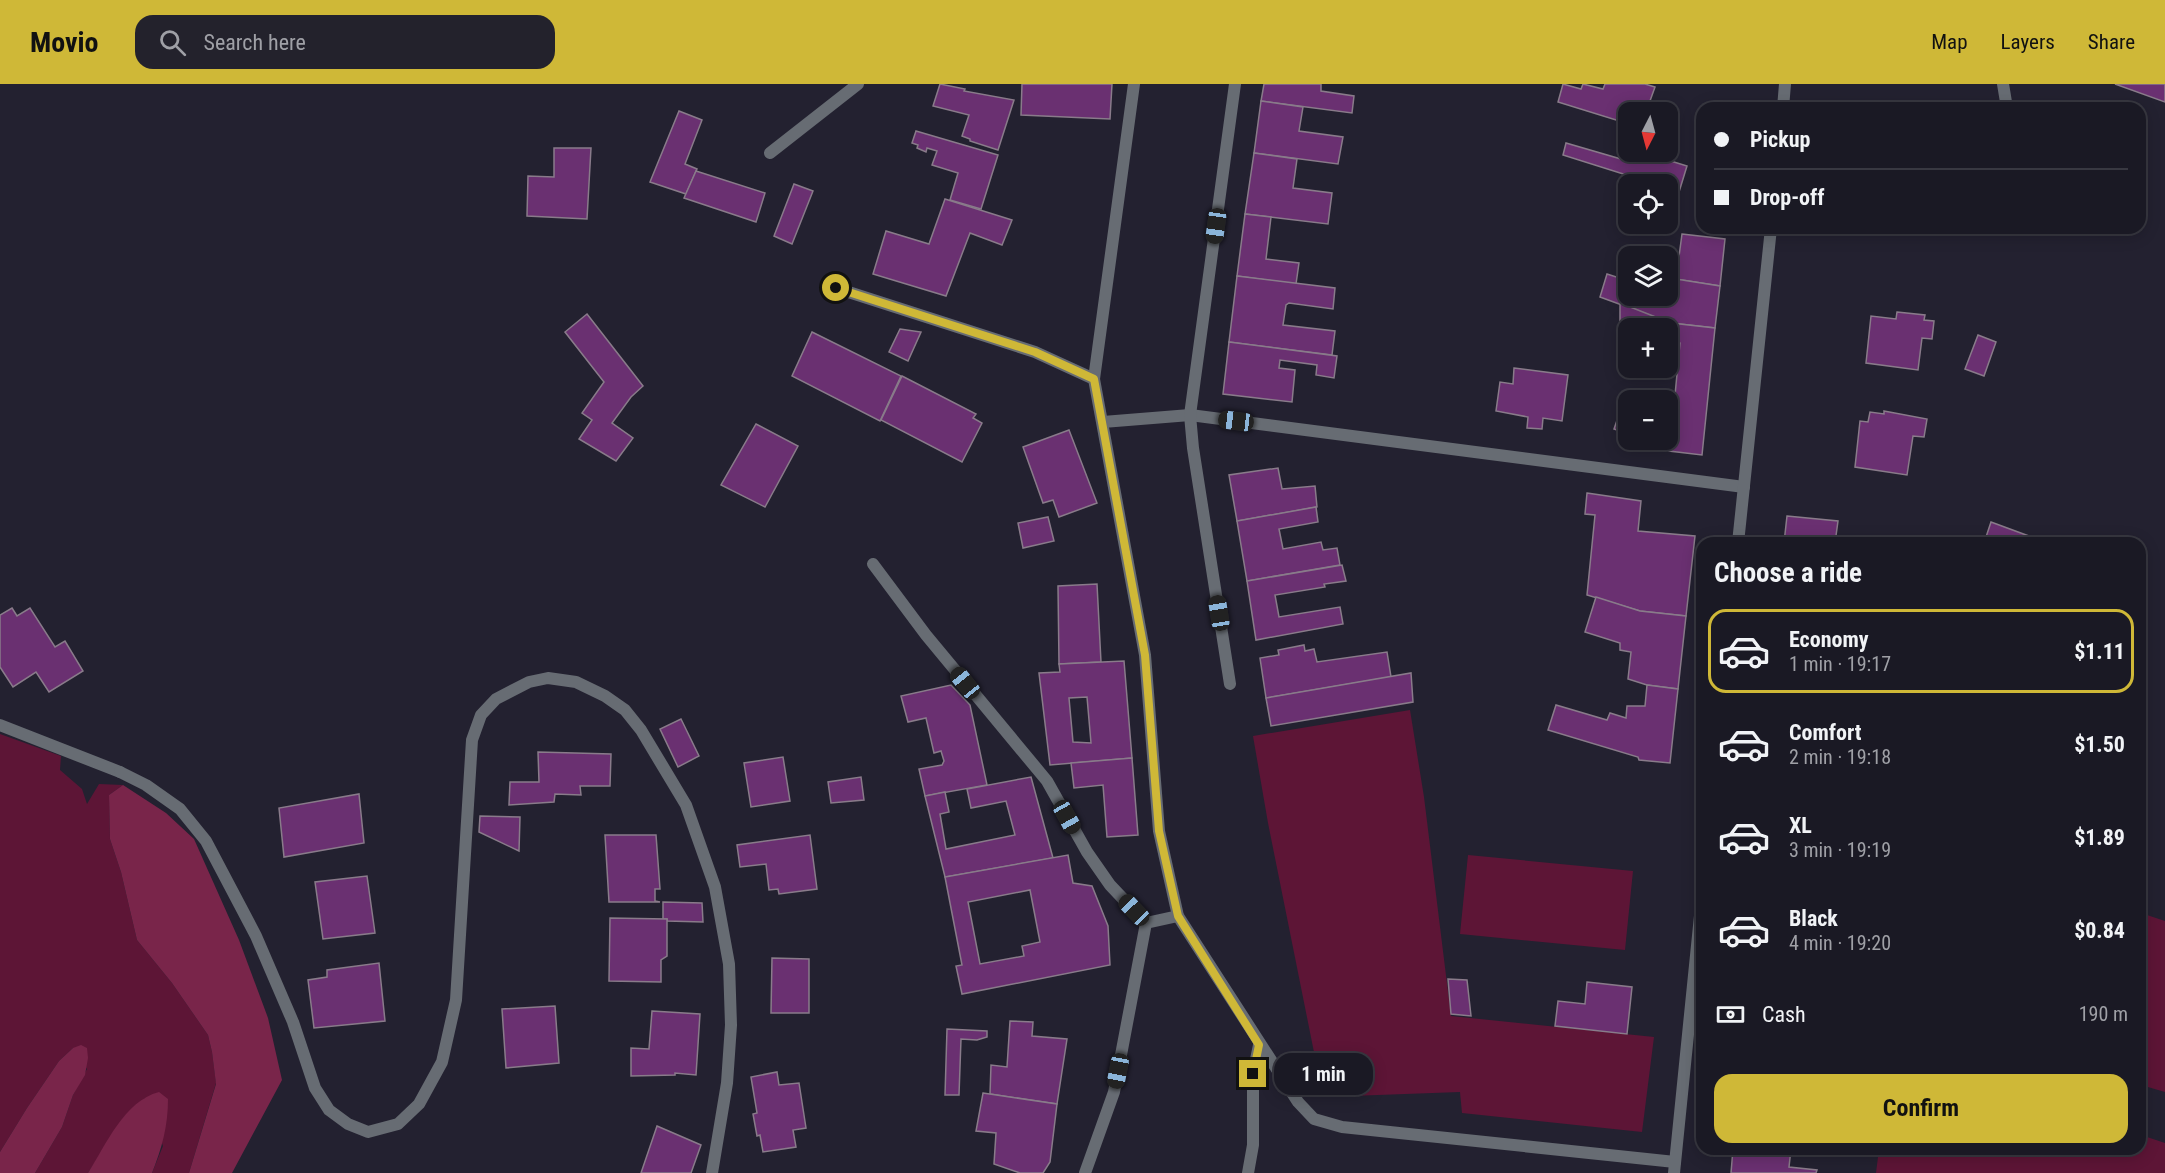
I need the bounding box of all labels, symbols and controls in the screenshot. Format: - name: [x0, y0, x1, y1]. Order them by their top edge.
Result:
- search box: [135, 15, 555, 69]
- text: Movio: [30, 26, 99, 59]
- icon: search: [156, 26, 189, 59]
- text: Search here: [204, 30, 306, 55]
- text: Map: [1931, 30, 1968, 54]
- text: Layers: [2001, 30, 2055, 54]
- text: Share: [2088, 30, 2135, 54]
- north arrow: [1618, 102, 1678, 162]
- map controls: [1618, 102, 1678, 450]
- text: Pickup: [1750, 127, 1810, 152]
- button: locate: [1618, 174, 1678, 234]
- text: Drop-off: [1750, 185, 1824, 210]
- car: [1205, 207, 1227, 245]
- button: layers: [1618, 246, 1678, 306]
- route start: [822, 274, 849, 301]
- button: +: [1618, 318, 1678, 378]
- button: −: [1618, 390, 1678, 450]
- car: [1217, 410, 1255, 432]
- text: Choose a ride: [1714, 557, 1862, 589]
- car: [1207, 594, 1231, 632]
- icon: car: [1717, 624, 1771, 678]
- text: Economy: [1789, 627, 1869, 652]
- text: $1.11: [2074, 639, 2125, 664]
- text: 1 min · 19:17: [1789, 652, 1891, 676]
- car: [947, 663, 983, 703]
- icon: car: [1717, 717, 1771, 771]
- text: Comfort: [1789, 720, 1862, 745]
- text: $1.50: [2074, 732, 2125, 757]
- text: 2 min · 19:18: [1789, 745, 1891, 769]
- car: [1050, 797, 1084, 837]
- icon: car: [1717, 810, 1771, 864]
- text: XL: [1789, 813, 1812, 838]
- text: $1.89: [2074, 825, 2125, 850]
- text: 3 min · 19:19: [1789, 838, 1891, 862]
- car: [1115, 891, 1153, 929]
- icon: car: [1717, 903, 1771, 957]
- text: Black: [1789, 906, 1838, 931]
- text: $0.84: [2074, 918, 2125, 943]
- text: 4 min · 19:20: [1789, 931, 1891, 955]
- icon: cash: [1714, 998, 1747, 1031]
- text: Cash: [1762, 1002, 1806, 1027]
- text: 190 m: [2079, 1002, 2128, 1026]
- car: [1106, 1052, 1130, 1090]
- callout: 1 min: [1274, 1053, 1373, 1095]
- route end: [1239, 1060, 1266, 1087]
- text: 1 min: [1301, 1062, 1346, 1086]
- button: Confirm: [1714, 1074, 2128, 1143]

